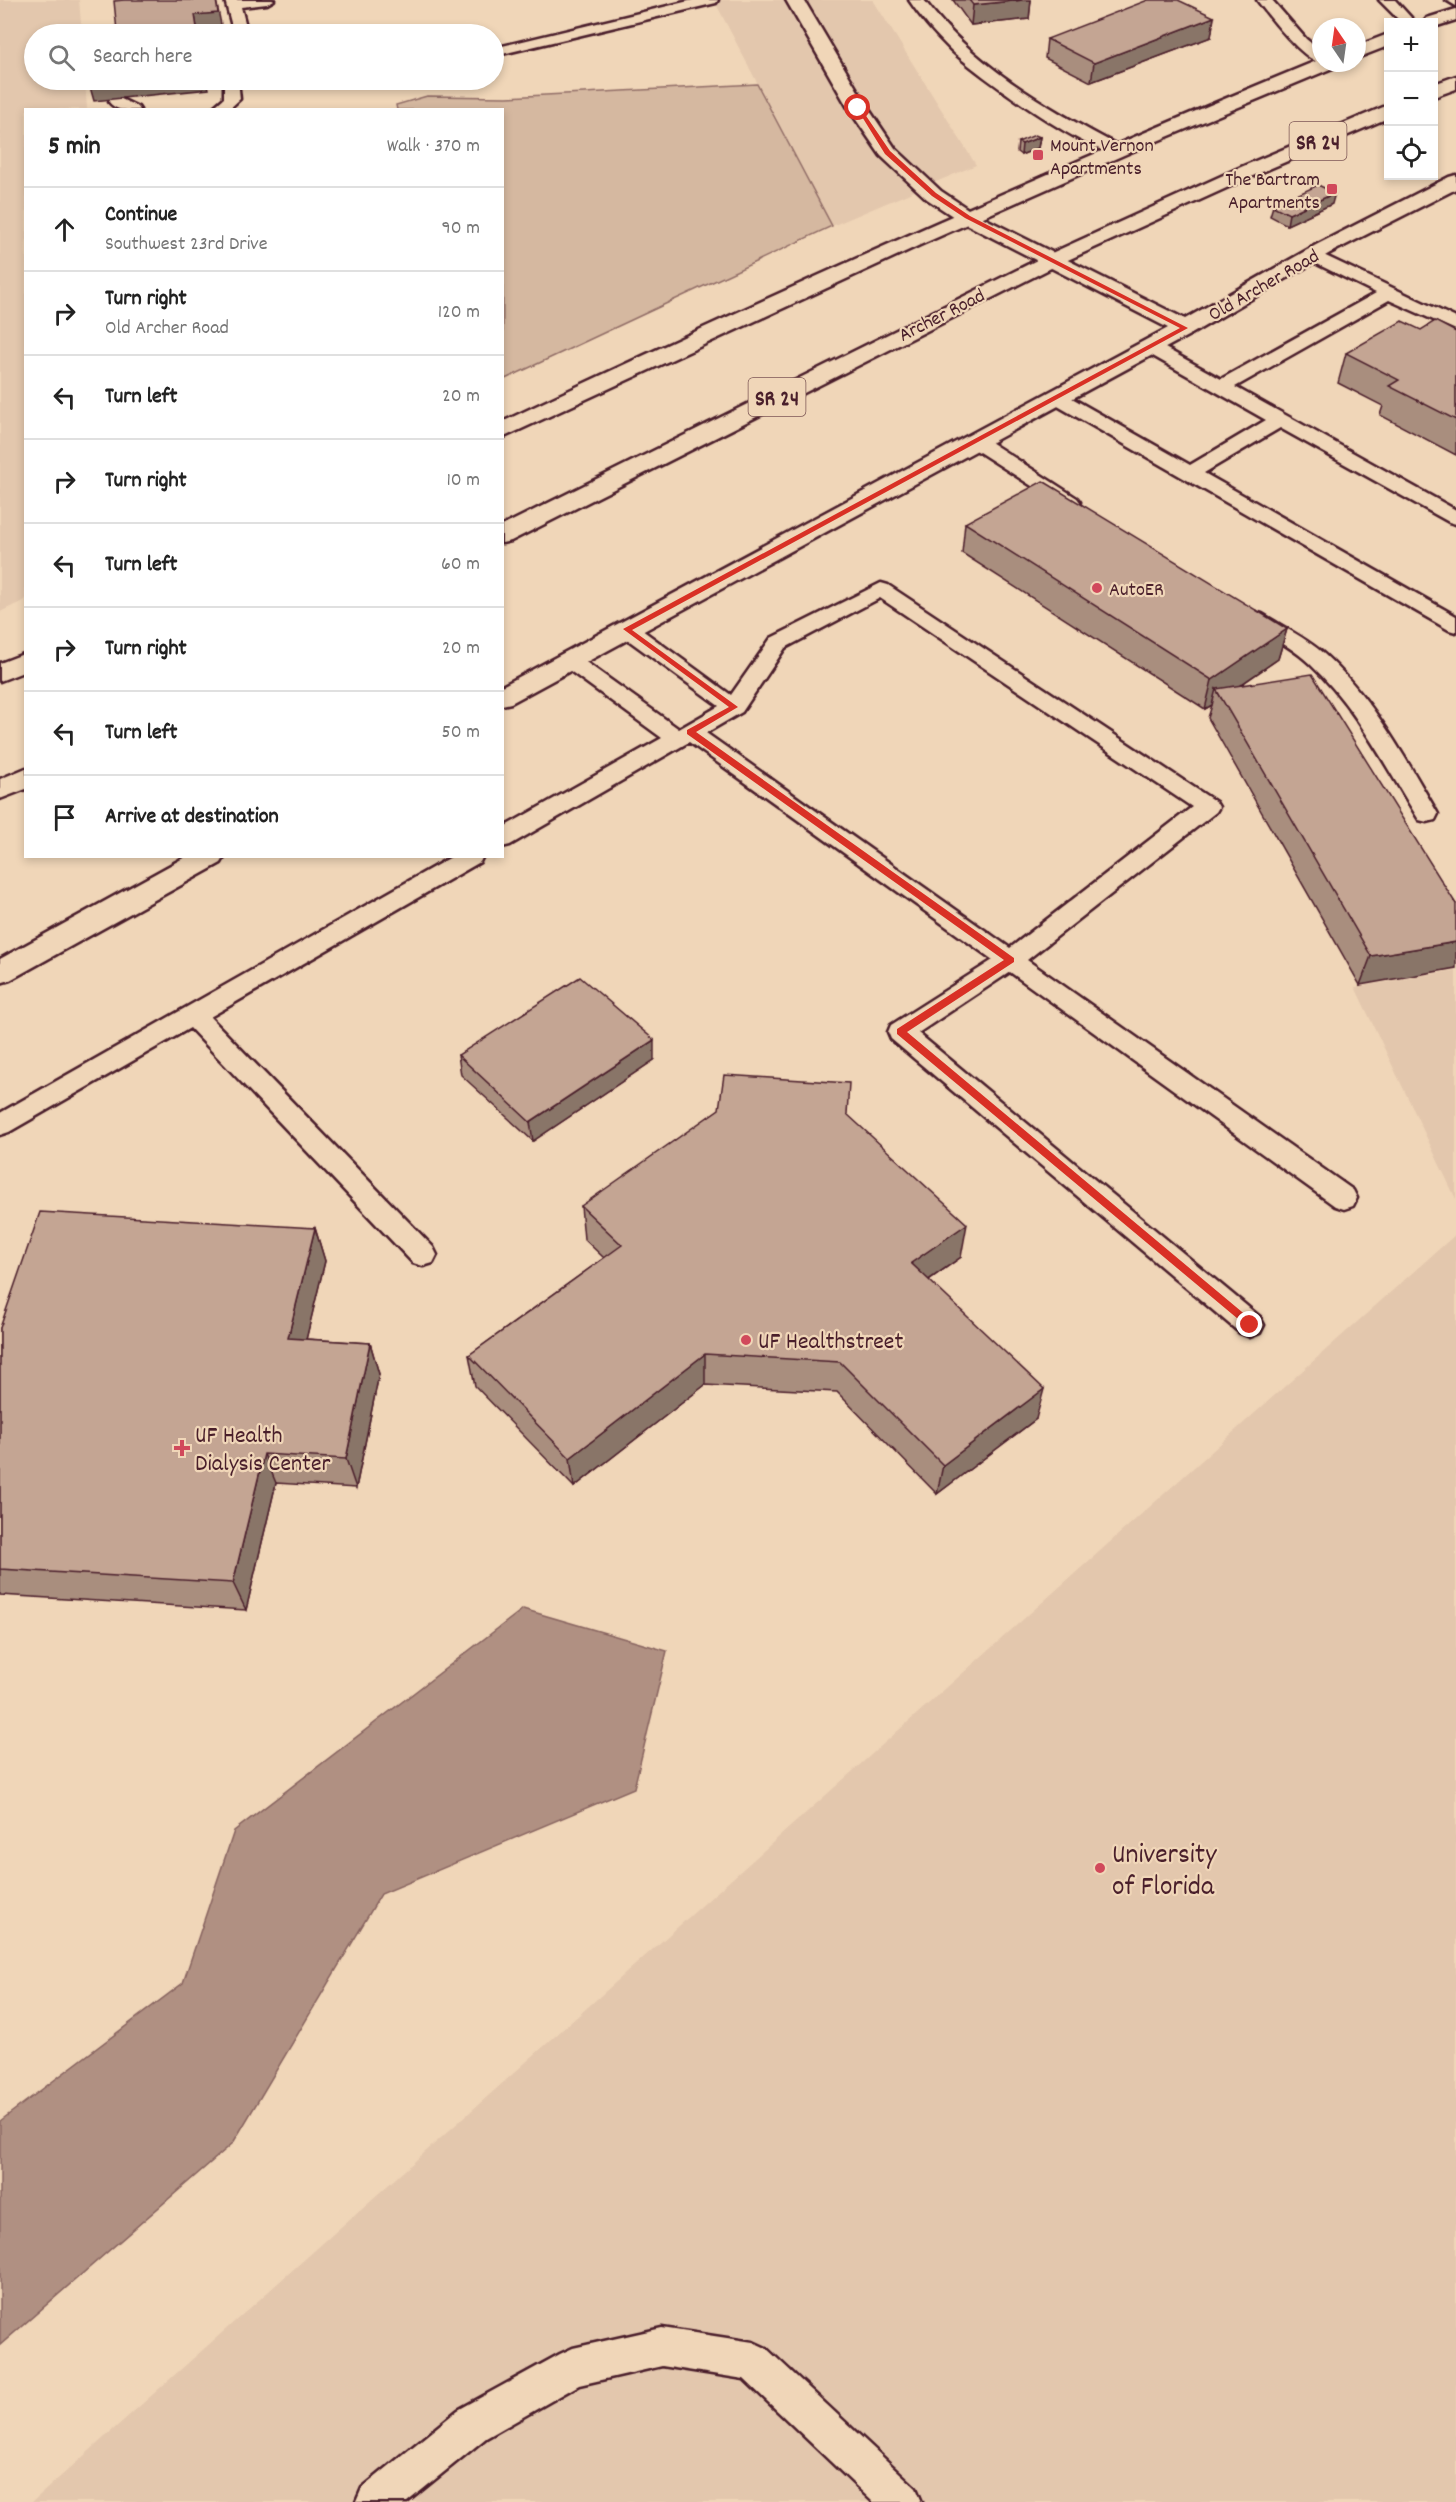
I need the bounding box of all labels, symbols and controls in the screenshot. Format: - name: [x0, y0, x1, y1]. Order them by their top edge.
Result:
- north arrow: [1312, 18, 1366, 72]
- map controls: [1384, 18, 1438, 180]
- button: +: [1384, 18, 1438, 72]
- search box: [24, 24, 504, 90]
- icon: search: [45, 41, 78, 74]
- text: Search here: [93, 42, 192, 73]
- button: −: [1384, 72, 1438, 126]
- route start: [844, 94, 870, 120]
- road number: SR 24: [1290, 122, 1346, 160]
- button: locate: [1384, 126, 1438, 180]
- text: 5 min: [48, 129, 101, 166]
- text: Walk · 370 m: [387, 133, 480, 161]
- place label: Mount Vernon Apartments: [1050, 133, 1154, 184]
- marker: Mount Vernon Apartments: [1031, 148, 1045, 162]
- place label: The Bartram Apartments: [1225, 167, 1320, 218]
- marker: The Bartram Apartments: [1325, 182, 1339, 196]
- text: Continue: [105, 200, 177, 231]
- icon: ahead: [48, 213, 81, 246]
- text: 90 m: [442, 215, 480, 243]
- text: Southwest 23rd Drive: [105, 231, 267, 259]
- street label: Old Archer Road: [1204, 243, 1325, 330]
- street label: Archer Road: [894, 283, 990, 350]
- text: Turn right: [105, 284, 187, 315]
- icon: right: [48, 297, 81, 330]
- text: 120 m: [438, 299, 480, 327]
- text: Old Archer Road: [105, 315, 229, 343]
- road number: SR 24: [748, 378, 806, 416]
- icon: left: [48, 381, 81, 414]
- text: Turn left: [105, 382, 177, 413]
- text: 20 m: [442, 383, 480, 411]
- icon: right: [48, 465, 81, 498]
- text: Turn right: [105, 466, 187, 497]
- text: 10 m: [446, 467, 480, 495]
- icon: left: [48, 549, 81, 582]
- text: Turn left: [105, 550, 177, 581]
- text: 60 m: [441, 551, 480, 579]
- place label: AutoER: [1109, 577, 1164, 605]
- marker: AutoER: [1090, 581, 1104, 595]
- icon: right: [48, 633, 81, 666]
- text: Turn right: [105, 634, 187, 665]
- text: 20 m: [442, 635, 480, 663]
- icon: left: [48, 717, 81, 750]
- text: Turn left: [105, 718, 177, 749]
- text: 50 m: [442, 719, 480, 747]
- icon: arrive: [48, 801, 81, 834]
- text: Arrive at destination: [105, 802, 279, 833]
- route end: [1236, 1311, 1262, 1337]
- place label: UF Healthstreet: [758, 1326, 903, 1360]
- marker: UF Healthstreet: [739, 1333, 753, 1347]
- place label: UF Health Dialysis Center: [195, 1420, 330, 1482]
- marker: UF Health Dialysis Center: [173, 1439, 191, 1457]
- place label: University of Florida: [1112, 1837, 1217, 1909]
- marker: University of Florida: [1093, 1861, 1107, 1875]

